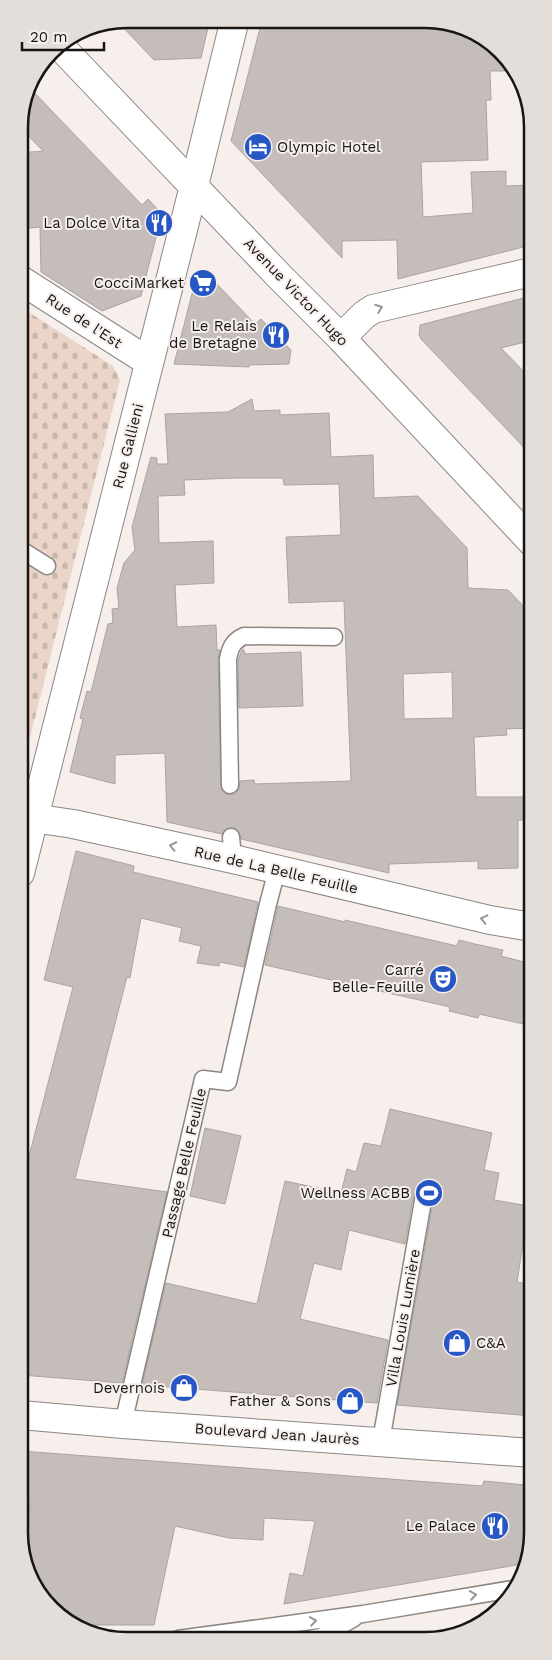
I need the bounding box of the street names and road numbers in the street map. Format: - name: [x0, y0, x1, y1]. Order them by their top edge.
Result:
- street label: Avenue Victor Hugo: [240, 234, 352, 350]
- street label: Rue de l'Est: [42, 290, 126, 353]
- street label: Rue Gallieni: [109, 401, 147, 491]
- street label: Rue de La Belle Feuille: [192, 842, 360, 898]
- street label: Passage Belle Feuille: [158, 1086, 210, 1240]
- street label: Villa Louis Lumière: [382, 1248, 424, 1388]
- street label: Boulevard Jean Jaurès: [194, 1419, 360, 1449]

